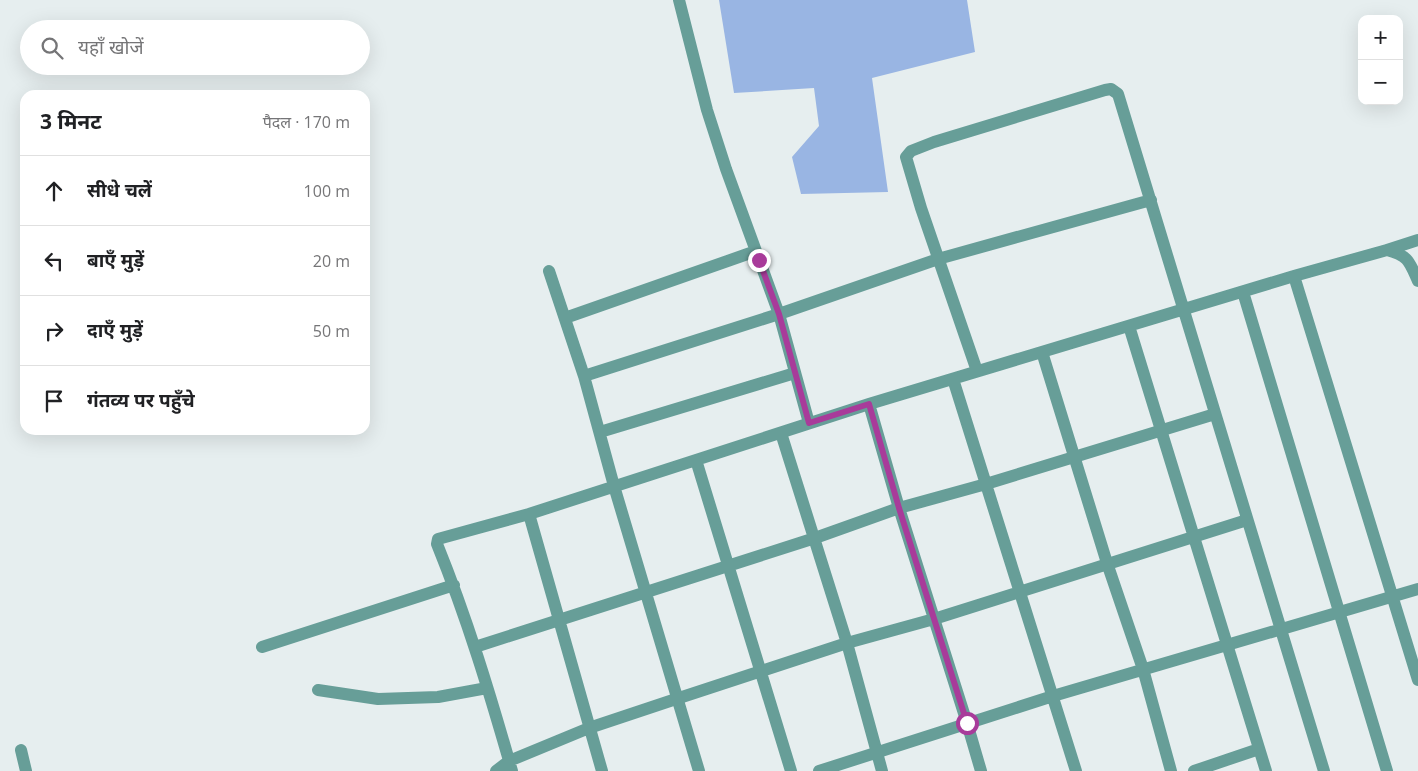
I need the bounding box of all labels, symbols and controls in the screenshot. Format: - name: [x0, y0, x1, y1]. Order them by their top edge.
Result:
- map controls: [1358, 15, 1403, 105]
- button: +: [1358, 15, 1403, 60]
- search box: [20, 20, 370, 75]
- icon: search: [38, 34, 66, 62]
- text: यहाँ खोजें: [78, 34, 144, 60]
- button: −: [1358, 60, 1403, 105]
- text: 3 मिनट: [40, 107, 102, 135]
- text: पैदल · 170 m: [263, 111, 350, 133]
- icon: ahead: [40, 177, 68, 205]
- text: सीधे चलें: [87, 177, 152, 203]
- text: 100 m: [304, 180, 350, 202]
- icon: left: [40, 247, 68, 275]
- text: बाएँ मुड़ें: [87, 247, 144, 273]
- route end: [748, 249, 771, 272]
- text: 20 m: [313, 250, 350, 272]
- icon: right: [40, 317, 68, 345]
- text: दाएँ मुड़ें: [87, 317, 143, 343]
- text: 50 m: [313, 320, 350, 342]
- icon: arrive: [40, 387, 68, 415]
- text: गंतव्य पर पहुँचे: [87, 387, 195, 413]
- route start: [956, 712, 979, 735]

